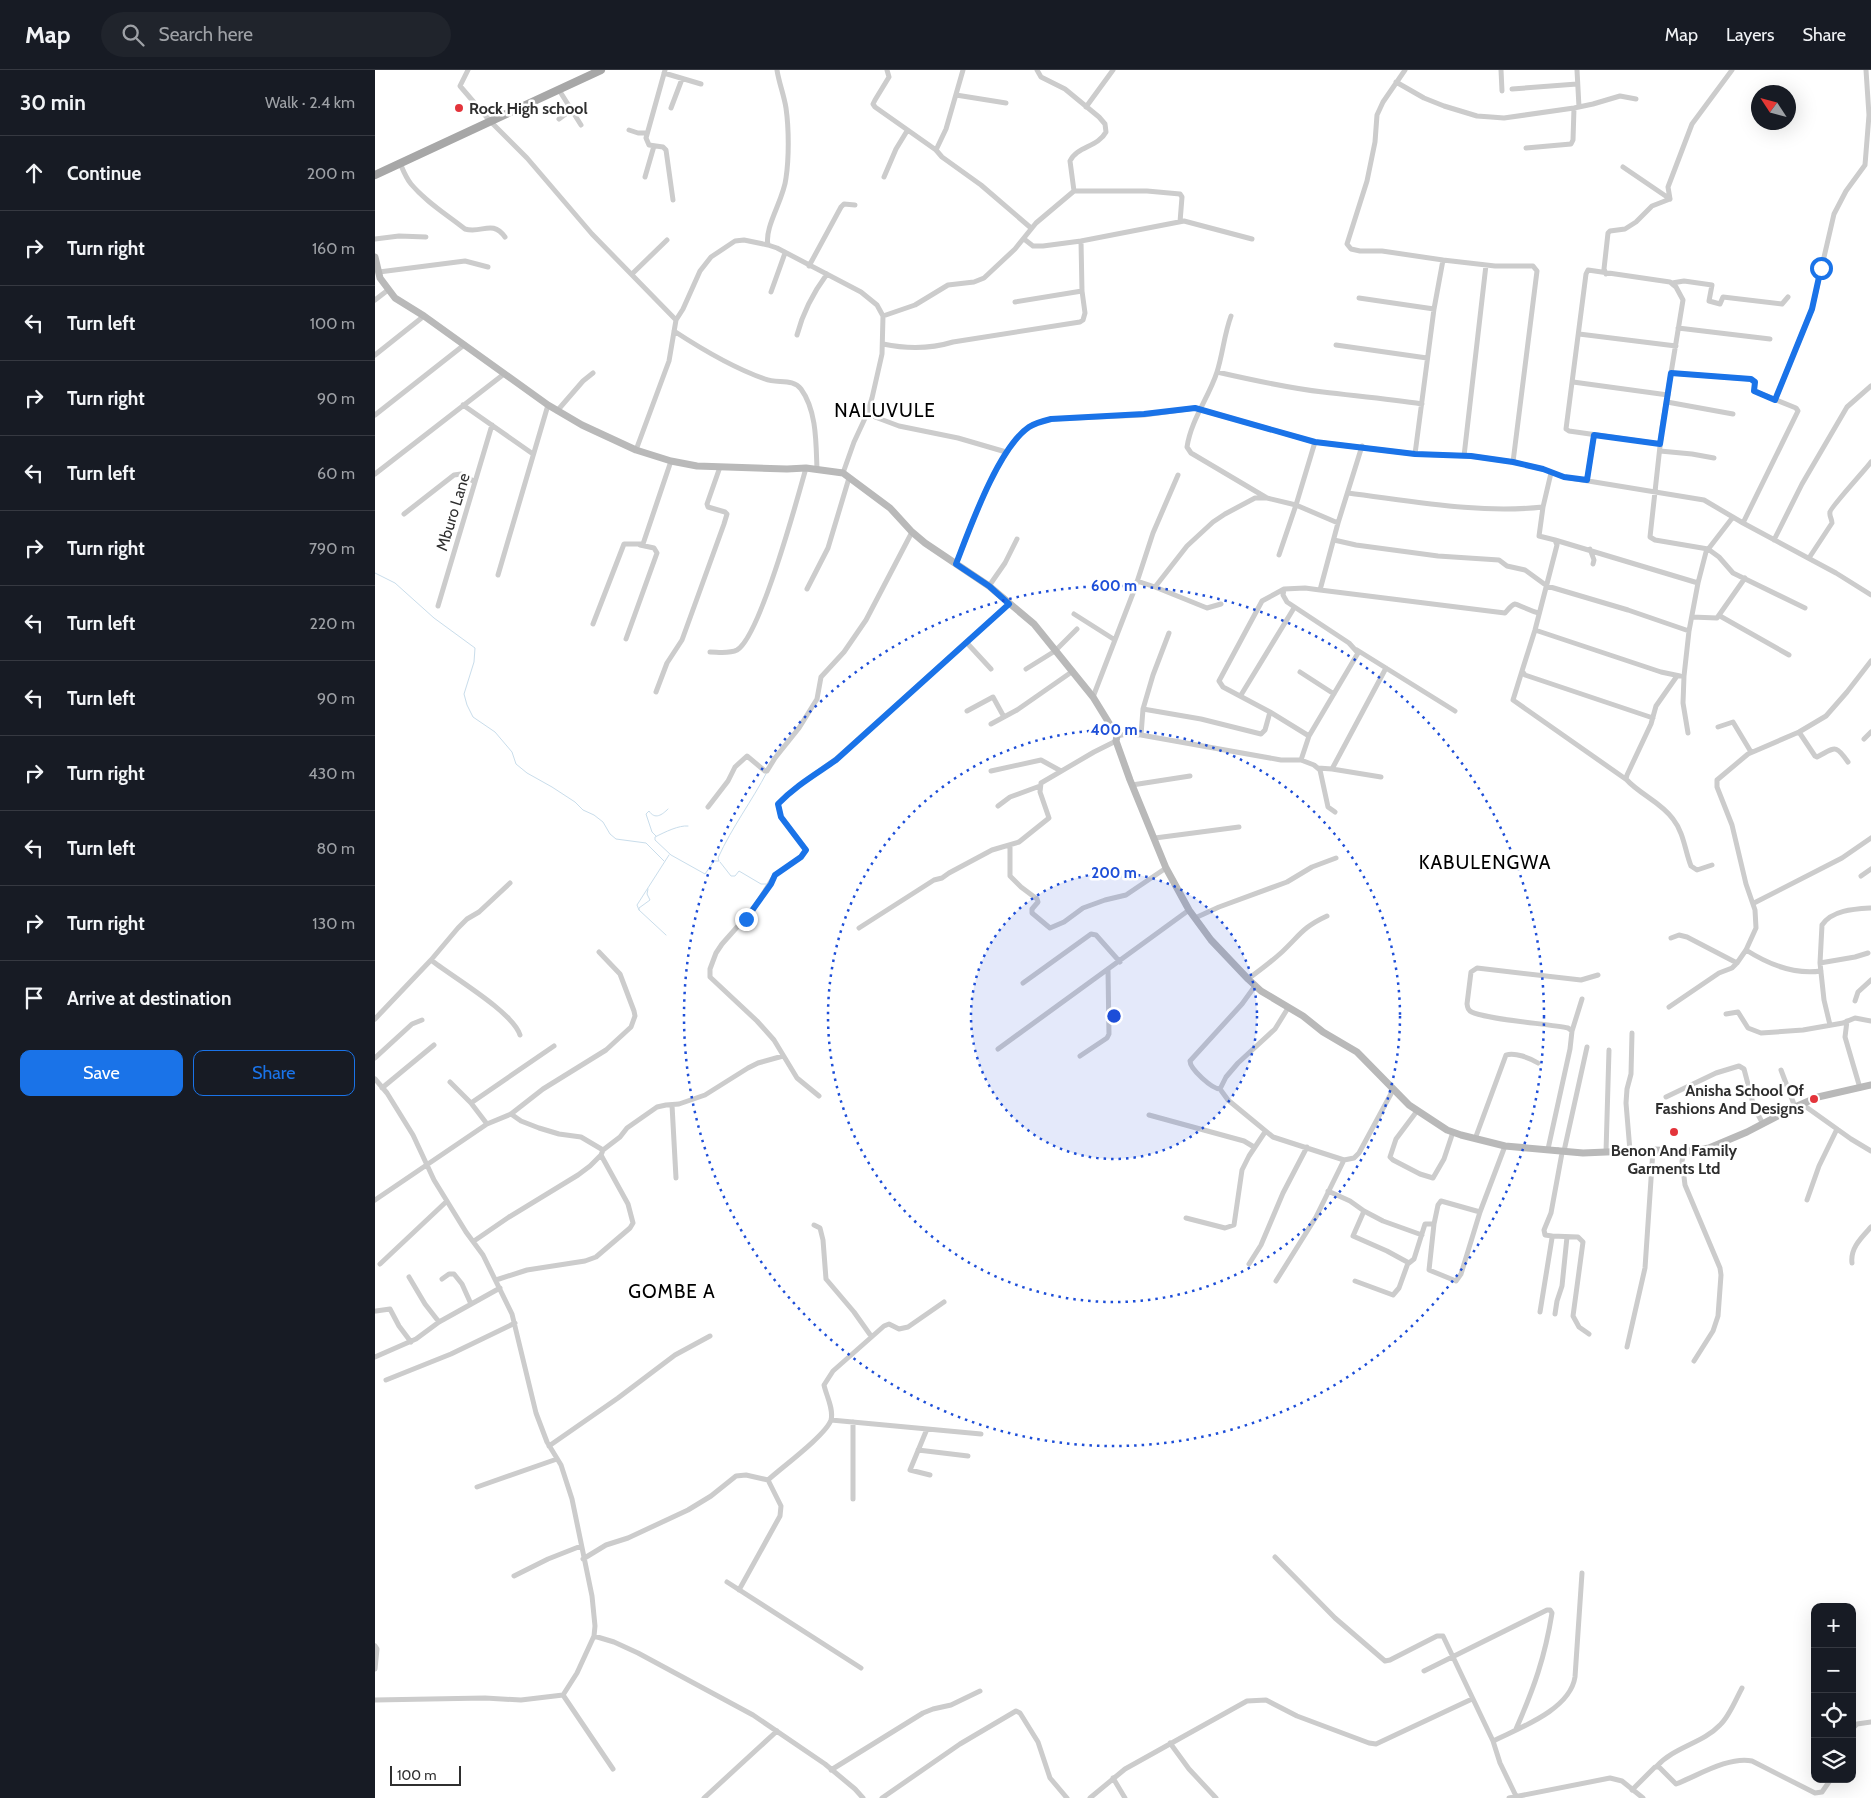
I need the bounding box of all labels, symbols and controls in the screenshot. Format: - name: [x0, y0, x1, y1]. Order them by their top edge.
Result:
- search box: [101, 12, 451, 57]
- text: Map: [25, 20, 71, 49]
- icon: search: [119, 21, 147, 49]
- text: Search here: [159, 23, 253, 46]
- text: Map: [1665, 24, 1698, 46]
- text: Layers: [1726, 24, 1775, 46]
- text: Share: [1803, 24, 1846, 46]
- north arrow: [1751, 85, 1796, 130]
- text: 30 min: [20, 90, 86, 115]
- text: Walk · 2.4 km: [265, 93, 355, 112]
- place label: Rock High school: [469, 99, 588, 118]
- marker: Rock High school: [453, 102, 465, 114]
- icon: ahead: [20, 159, 48, 187]
- text: Continue: [67, 162, 141, 185]
- text: 200 m: [307, 164, 355, 183]
- icon: right: [20, 234, 48, 262]
- text: Turn right: [67, 237, 145, 260]
- text: 160 m: [312, 239, 355, 258]
- route start: [1810, 257, 1833, 280]
- icon: left: [20, 309, 48, 337]
- text: Turn left: [67, 312, 135, 335]
- text: 100 m: [310, 314, 355, 333]
- icon: right: [20, 384, 48, 412]
- text: Turn right: [67, 387, 145, 410]
- text: 90 m: [317, 389, 355, 408]
- district label: NALUVULE: [834, 399, 936, 422]
- icon: left: [20, 459, 48, 487]
- text: Turn left: [67, 462, 135, 485]
- text: 60 m: [317, 464, 355, 483]
- street label: Mburo Lane: [432, 471, 474, 553]
- icon: right: [20, 534, 48, 562]
- text: Turn right: [67, 537, 145, 560]
- text: 790 m: [309, 539, 355, 558]
- text: 600 m: [1091, 577, 1137, 595]
- icon: left: [20, 609, 48, 637]
- text: Turn left: [67, 612, 135, 635]
- text: 220 m: [309, 614, 355, 633]
- icon: left: [20, 684, 48, 712]
- text: Turn left: [67, 687, 135, 710]
- text: 90 m: [317, 689, 355, 708]
- text: 400 m: [1091, 721, 1137, 739]
- icon: right: [20, 759, 48, 787]
- text: Turn right: [67, 762, 145, 785]
- text: 430 m: [308, 764, 355, 783]
- icon: left: [20, 834, 48, 862]
- text: Turn left: [67, 837, 135, 860]
- text: 80 m: [317, 839, 355, 858]
- district label: KABULENGWA: [1419, 851, 1551, 874]
- text: 200 m: [1091, 864, 1137, 882]
- route end: [735, 908, 758, 931]
- icon: right: [20, 909, 48, 937]
- text: Turn right: [67, 912, 145, 935]
- text: 130 m: [312, 914, 355, 933]
- icon: arrive: [20, 984, 48, 1012]
- text: Arrive at destination: [67, 987, 231, 1010]
- centre of rings: [1105, 1007, 1123, 1025]
- button: Save: [20, 1050, 183, 1096]
- button: Share: [193, 1050, 355, 1096]
- place label: Anisha School Of Fashions And Designs: [1655, 1081, 1805, 1118]
- marker: Anisha School Of Fashions And Designs: [1808, 1093, 1820, 1105]
- marker: Benon And Family Garments Ltd: [1668, 1126, 1680, 1138]
- place label: Benon And Family Garments Ltd: [1611, 1141, 1738, 1178]
- district label: GOMBE A: [628, 1280, 716, 1303]
- map controls: [1811, 1603, 1856, 1783]
- button: +: [1811, 1603, 1856, 1648]
- button: −: [1811, 1648, 1856, 1693]
- button: locate: [1811, 1693, 1856, 1738]
- button: layers: [1811, 1738, 1856, 1783]
- scale bar: [390, 1763, 461, 1786]
- text: 100 m: [397, 1766, 437, 1784]

